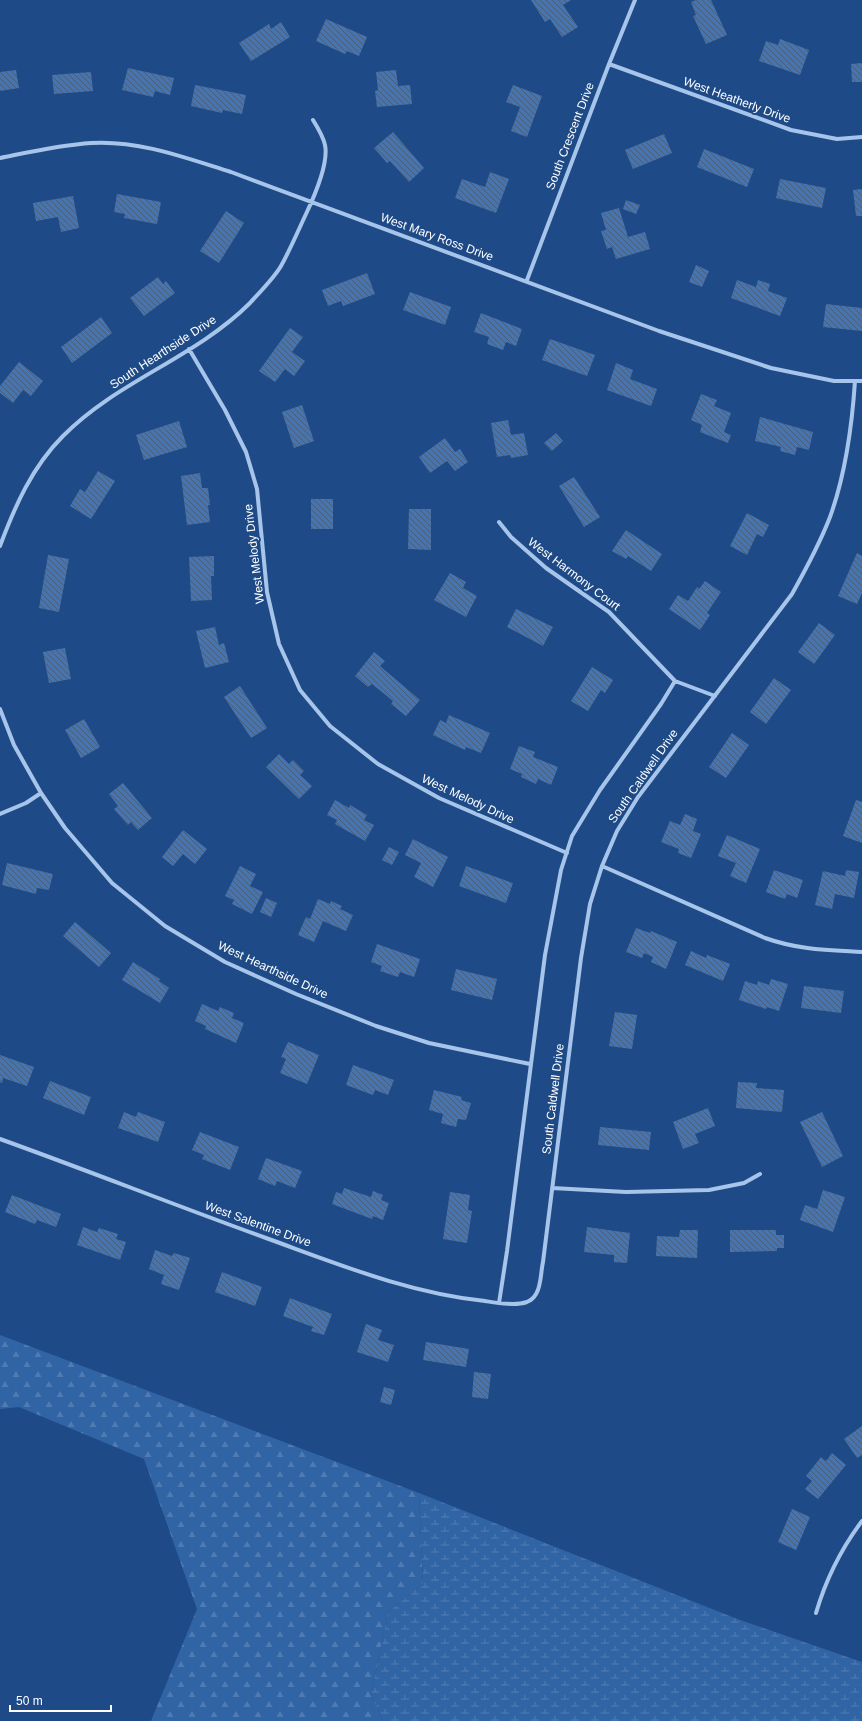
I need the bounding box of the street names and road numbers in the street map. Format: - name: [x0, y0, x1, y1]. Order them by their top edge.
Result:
- street label: West Heatherly Drive: [681, 74, 793, 126]
- street label: South Crescent Drive: [543, 80, 597, 192]
- street label: West Mary Ross Drive: [379, 210, 496, 264]
- street label: South Hearthside Drive: [107, 312, 219, 392]
- street label: West Melody Drive: [241, 503, 267, 605]
- street label: West Harmony Court: [525, 535, 623, 614]
- street label: South Caldwell Drive: [605, 726, 681, 826]
- street label: West Melody Drive: [420, 771, 517, 827]
- street label: West Hearthside Drive: [216, 938, 331, 1002]
- street label: South Caldwell Drive: [539, 1043, 567, 1155]
- street label: West Salentine Drive: [203, 1198, 313, 1250]

